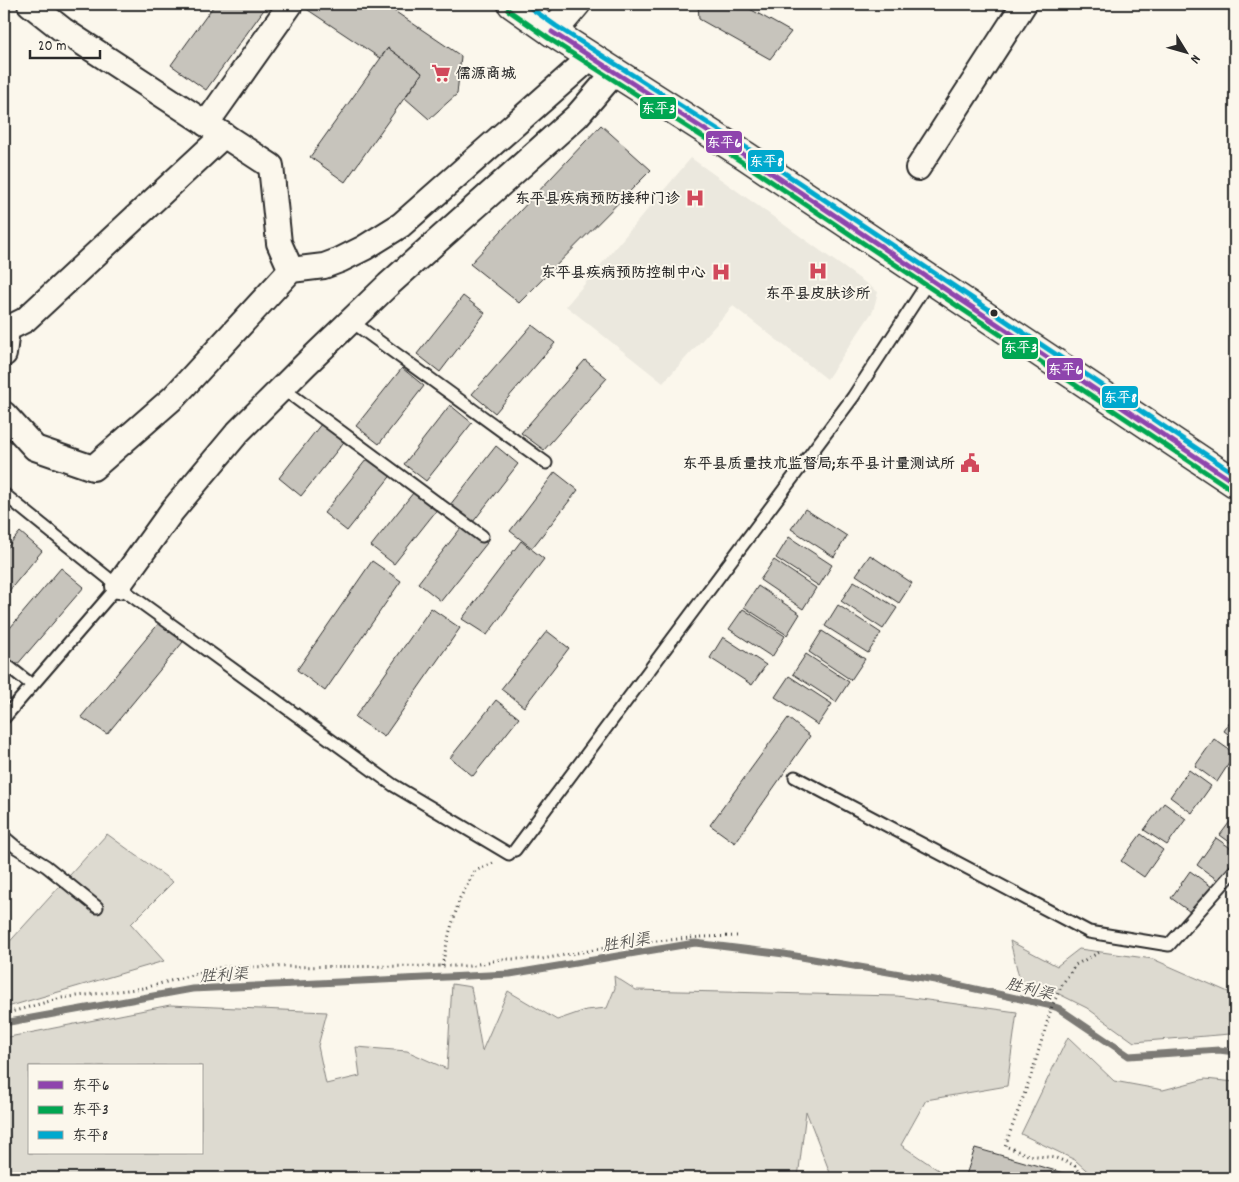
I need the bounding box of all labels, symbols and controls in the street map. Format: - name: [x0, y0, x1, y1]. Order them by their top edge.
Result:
- scale bar: [30, 28, 100, 60]
- north arrow: [1162, 28, 1212, 78]
- text: 20 m: [38, 36, 66, 58]
- text: N: [1185, 50, 1205, 67]
- supermarket icon: 儒源商城: [430, 62, 452, 84]
- place label: 儒源商城: [456, 64, 516, 86]
- line badge: 东平3: [639, 96, 677, 120]
- text: 东平3: [641, 100, 675, 120]
- line badge: 东平6: [705, 130, 743, 154]
- text: 东平6: [707, 134, 742, 154]
- line badge: 东平8: [747, 149, 785, 173]
- text: 东平8: [749, 153, 783, 173]
- hospital icon: 东平县疾病预防接种门诊: [684, 187, 706, 209]
- place label: 东平县疾病预防接种门诊: [515, 189, 680, 211]
- hospital icon: 东平县皮肤诊所: [807, 260, 829, 282]
- hospital icon: 东平县疾病预防控制中心: [710, 261, 732, 283]
- place label: 东平县疾病预防控制中心: [541, 263, 706, 285]
- place label: 东平县皮肤诊所: [765, 284, 871, 306]
- unlabelled marker: [989, 308, 999, 318]
- line badge: 东平3: [1001, 336, 1039, 360]
- text: 东平3: [1003, 339, 1037, 359]
- line badge: 东平6: [1046, 357, 1084, 381]
- text: 东平6: [1048, 361, 1083, 381]
- line badge: 东平8: [1101, 385, 1139, 409]
- text: 东平8: [1103, 389, 1137, 409]
- public building icon: 东平县质量技术监督局;东平县计量测试所: [959, 452, 981, 474]
- place label: 东平县质量技术监督局;东平县计量测试所: [683, 454, 955, 476]
- water label: 胜利渠: [601, 928, 654, 959]
- water label: 胜利渠: [200, 964, 251, 989]
- water label: 胜利渠: [1003, 973, 1057, 1008]
- legend: [28, 1064, 202, 1154]
- text: 东平6: [72, 1076, 109, 1098]
- text: 东平3: [72, 1100, 109, 1122]
- text: 东平8: [72, 1126, 108, 1148]

